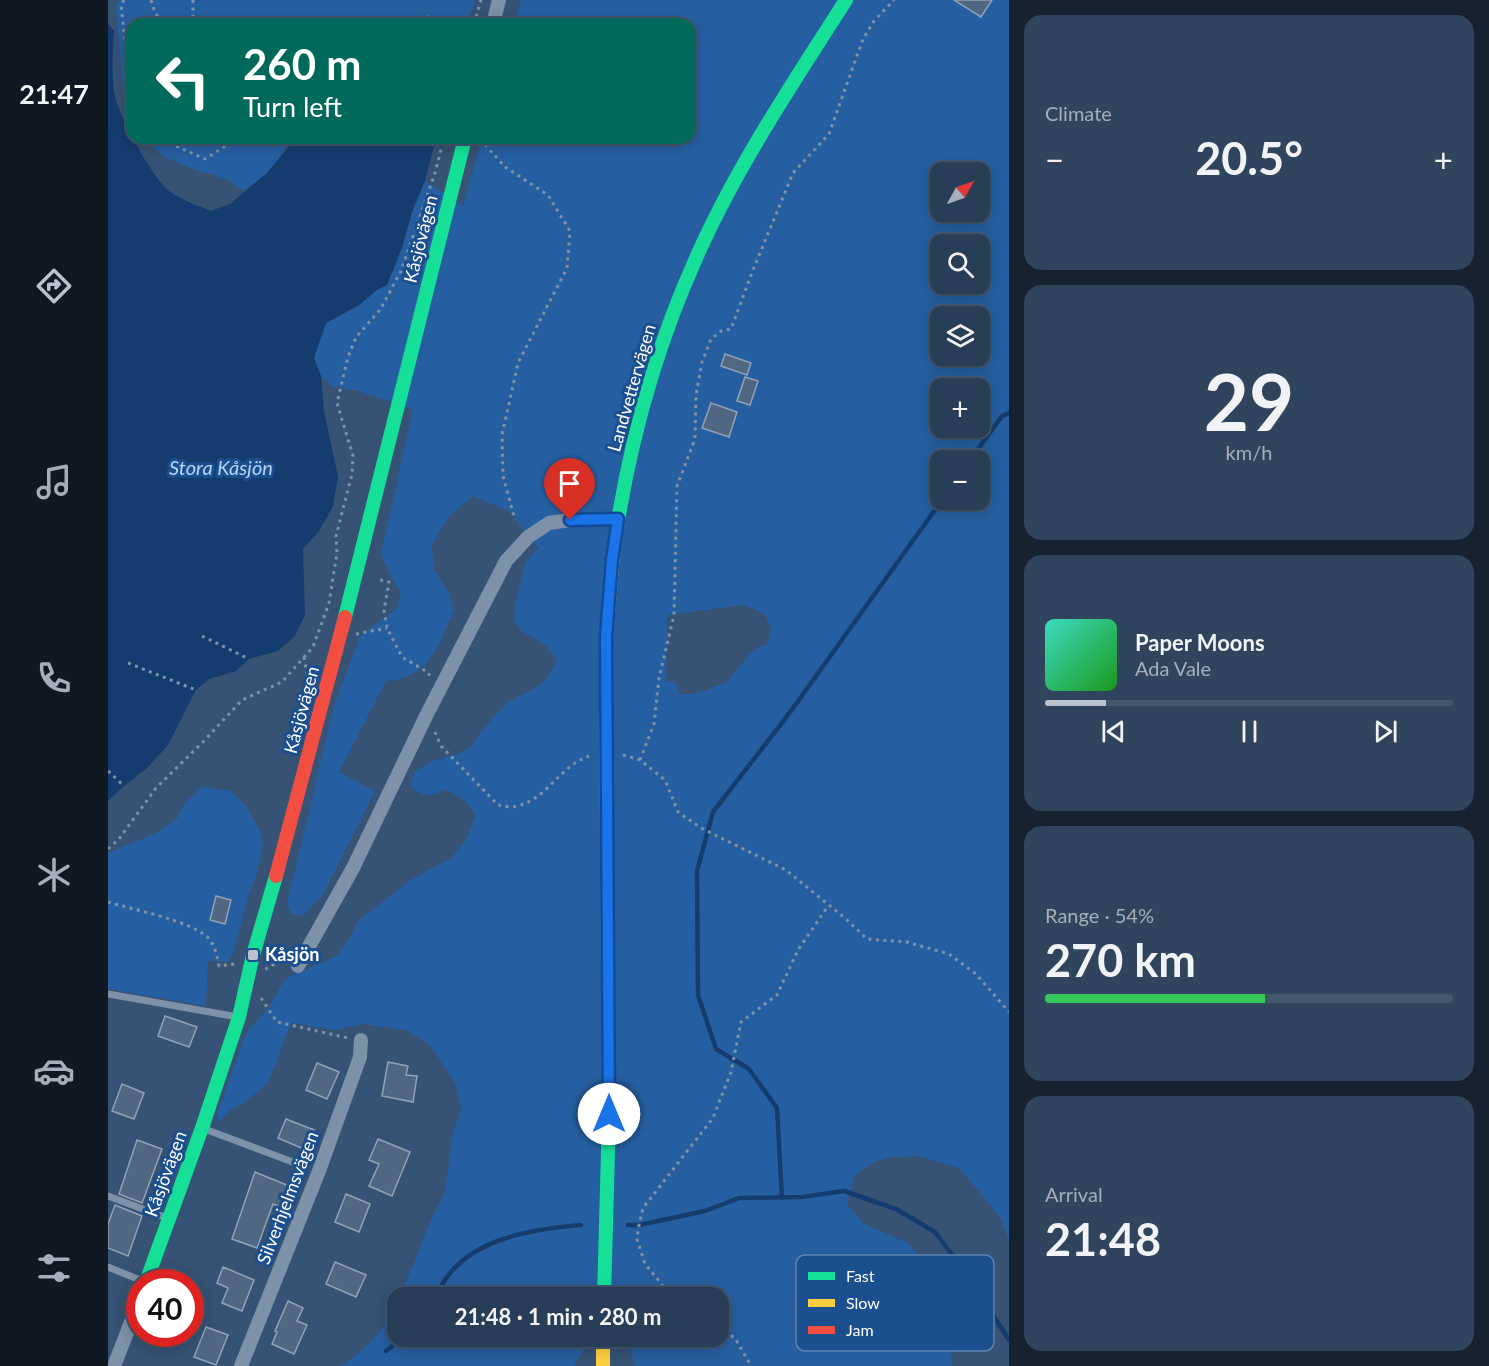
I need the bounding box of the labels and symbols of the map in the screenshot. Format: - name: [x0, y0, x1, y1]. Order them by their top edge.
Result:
- north arrow: [930, 162, 990, 222]
- street label: Kåsjövägen: [399, 193, 442, 285]
- street label: Landvettervägen: [602, 321, 660, 454]
- water label: Stora Kåsjön: [169, 455, 273, 479]
- pin: [544, 458, 595, 520]
- street label: Kåsjövägen: [279, 664, 323, 756]
- place label: Kåsjön: [265, 943, 319, 965]
- marker: Kåsjön: [246, 948, 260, 962]
- position arrow: [577, 1082, 641, 1146]
- street label: Kåsjövägen: [139, 1128, 191, 1220]
- street label: Silverhjelmsvägen: [252, 1128, 323, 1267]
- legend: [796, 1255, 994, 1351]
- text: Fast: [846, 1266, 875, 1285]
- speed limit sign: 40: [126, 1269, 204, 1347]
- text: Slow: [846, 1293, 880, 1312]
- text: Jam: [846, 1320, 874, 1339]

